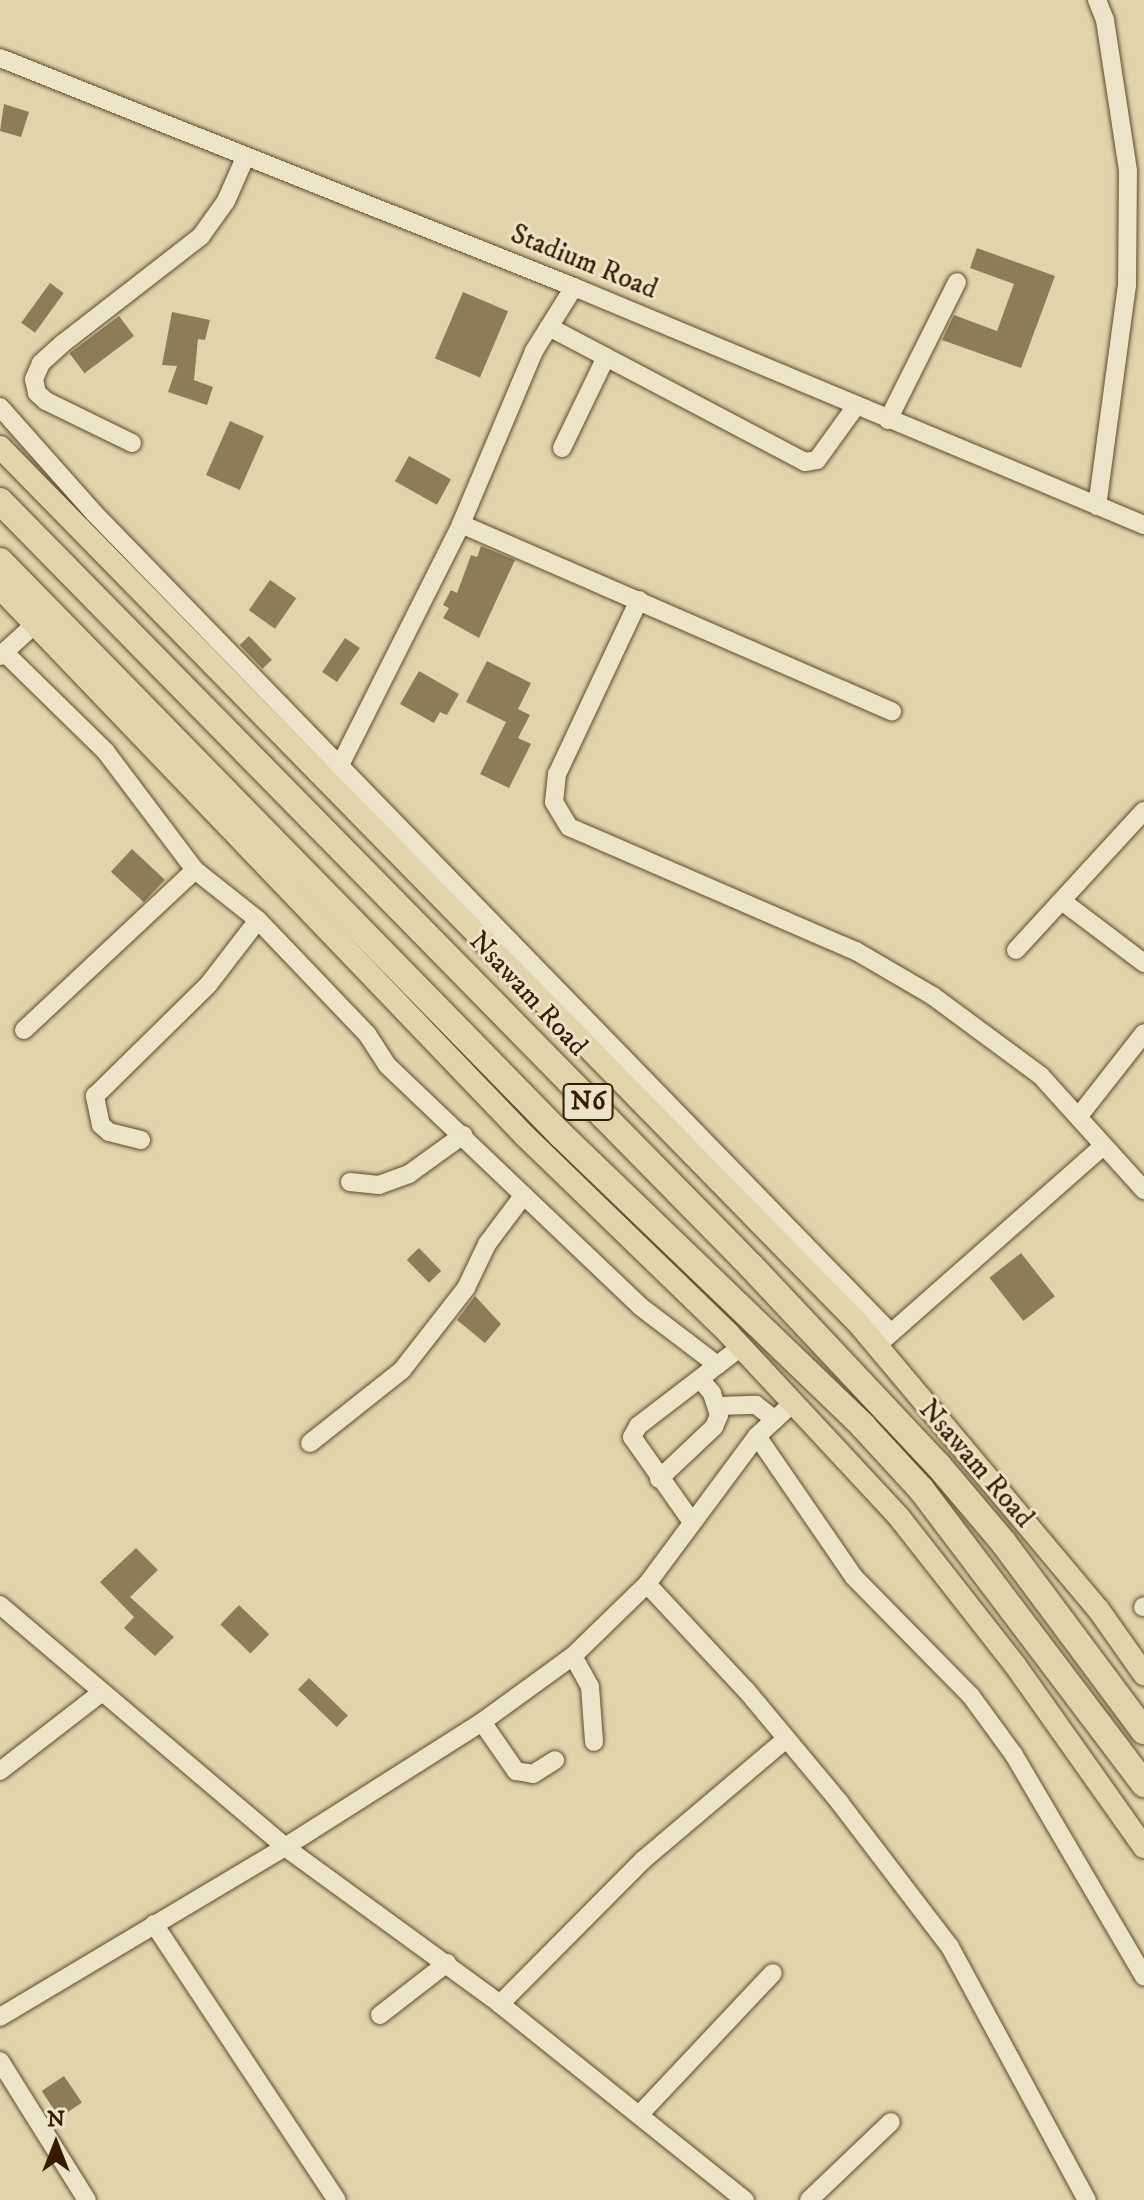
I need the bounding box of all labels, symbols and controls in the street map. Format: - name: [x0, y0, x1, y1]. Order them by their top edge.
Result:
- street label: Stadium Road: [506, 217, 662, 307]
- street label: Nsawam Road: [462, 925, 594, 1063]
- road number: N6: [562, 1080, 614, 1124]
- street label: Nsawam Road: [911, 1393, 1041, 1535]
- north arrow: [16, 2104, 96, 2184]
- text: N: [47, 2106, 65, 2133]

